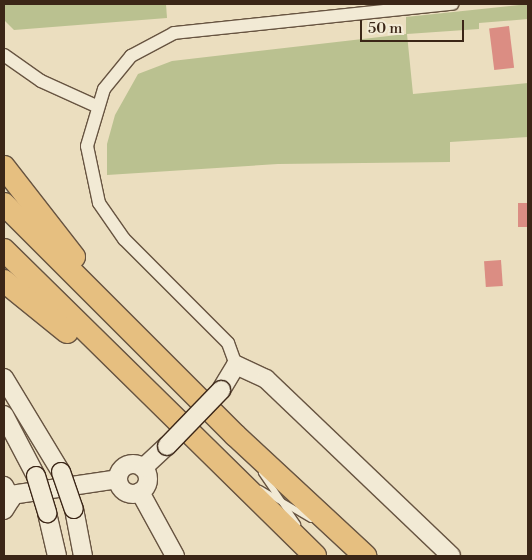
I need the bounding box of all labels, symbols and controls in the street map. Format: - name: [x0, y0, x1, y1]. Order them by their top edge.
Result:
- scale bar: [362, 10, 466, 42]
- text: 50 m: [368, 19, 402, 38]

